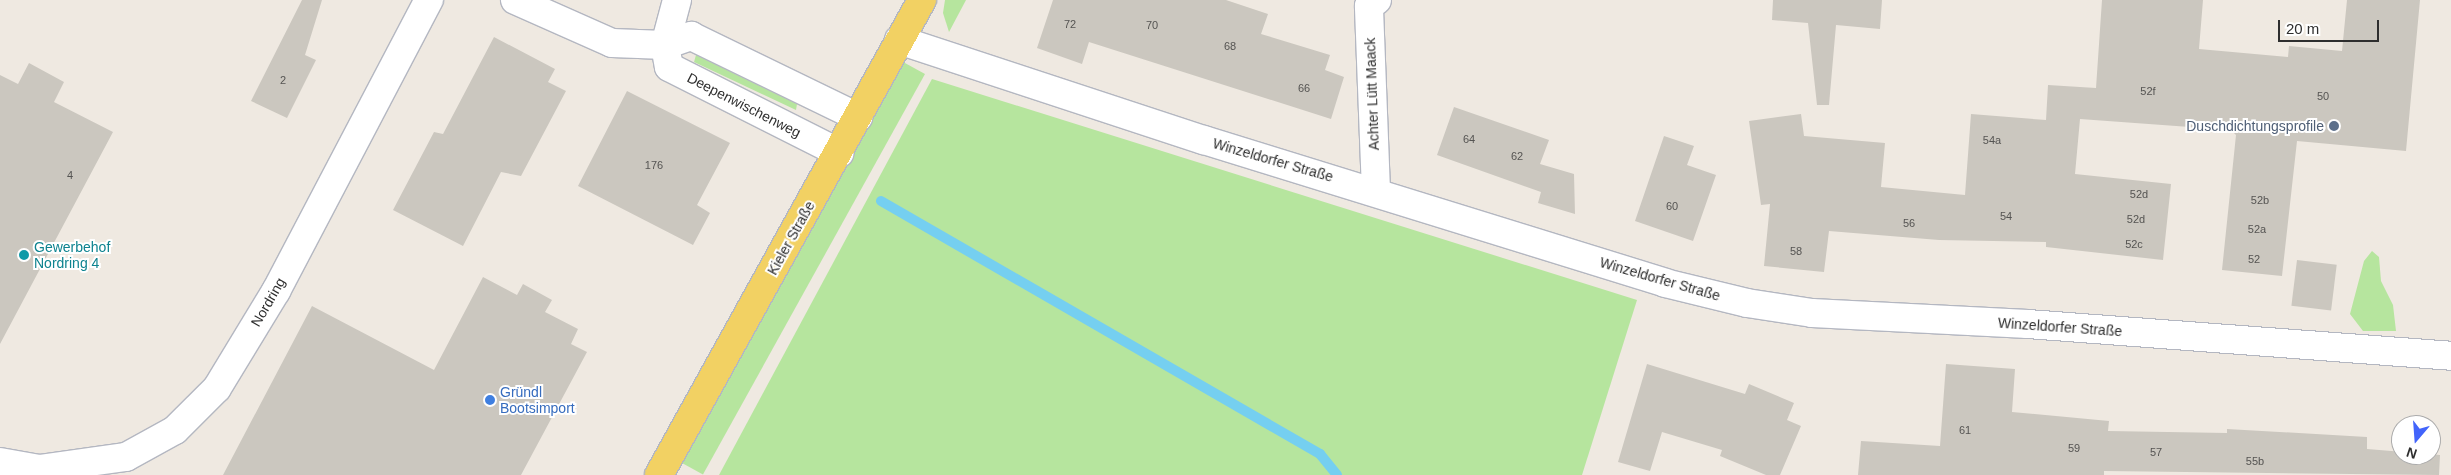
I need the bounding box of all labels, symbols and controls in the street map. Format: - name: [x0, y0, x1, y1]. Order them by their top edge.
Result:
- scale bar: [2281, 10, 2382, 42]
- house number: 72: [1064, 17, 1076, 31]
- house number: 70: [1146, 18, 1158, 32]
- text: 20 m: [2286, 20, 2319, 37]
- street label: Achter Lütt Maack: [1362, 37, 1382, 151]
- house number: 68: [1224, 39, 1236, 53]
- street label: Deepenwischenweg: [684, 69, 804, 141]
- house number: 2: [280, 73, 286, 87]
- house number: 66: [1298, 81, 1310, 95]
- house number: 52f: [2140, 84, 2156, 98]
- house number: 50: [2317, 89, 2329, 103]
- place label: Duschdichtungsprofile: [2186, 118, 2324, 134]
- marker: Duschdichtungsprofile: [2328, 120, 2340, 132]
- house number: 64: [1463, 132, 1475, 146]
- house number: 54a: [1983, 133, 2001, 147]
- street label: Winzeldorfer Straße: [1211, 135, 1335, 185]
- house number: 62: [1511, 149, 1523, 163]
- house number: 176: [645, 158, 663, 172]
- house number: 4: [67, 168, 73, 182]
- house number: 52d: [2130, 187, 2148, 201]
- house number: 52b: [2251, 193, 2269, 207]
- street label: Kieler Straße: [764, 198, 818, 278]
- house number: 60: [1666, 199, 1678, 213]
- house number: 54: [2000, 209, 2012, 223]
- house number: 52d: [2127, 212, 2145, 226]
- house number: 56: [1903, 216, 1915, 230]
- house number: 52a: [2248, 222, 2266, 236]
- house number: 52c: [2125, 237, 2143, 251]
- place label: Gewerbehof Nordring 4: [34, 239, 110, 272]
- house number: 58: [1790, 244, 1802, 258]
- marker: Gewerbehof Nordring 4: [18, 249, 30, 261]
- house number: 52: [2248, 252, 2260, 266]
- street label: Winzeldorfer Straße: [1598, 254, 1722, 304]
- street label: Nordring: [247, 275, 289, 329]
- street label: Winzeldorfer Straße: [1997, 314, 2123, 340]
- place label: Gründl Bootsimport: [500, 384, 575, 417]
- marker: Gründl Bootsimport: [484, 394, 496, 406]
- north arrow: [2391, 415, 2441, 465]
- house number: 61: [1959, 423, 1971, 437]
- house number: 59: [2068, 441, 2080, 455]
- text: N: [2404, 444, 2419, 462]
- house number: 57: [2150, 445, 2162, 459]
- house number: 55b: [2246, 454, 2264, 468]

